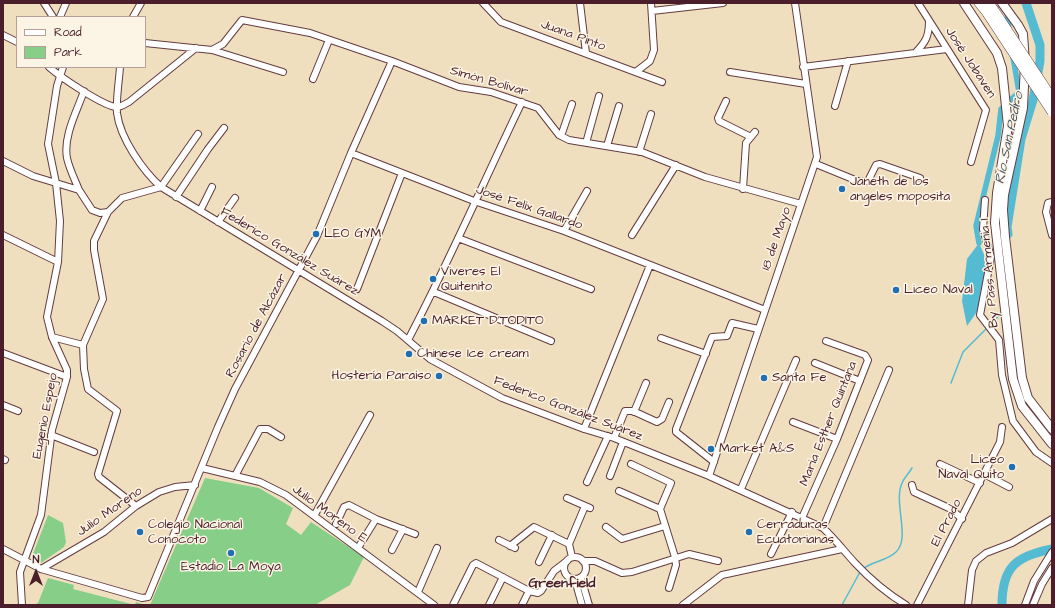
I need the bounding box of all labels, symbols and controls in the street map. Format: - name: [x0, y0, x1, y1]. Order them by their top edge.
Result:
- legend: [16, 16, 146, 68]
- street label: Juana Pinto: [539, 17, 607, 55]
- text: Road: [54, 24, 82, 41]
- street label: José Jobaven: [941, 25, 999, 101]
- text: Park: [54, 44, 82, 61]
- street label: Simón Bolívar: [448, 63, 530, 101]
- water label: Río San Pedro: [992, 90, 1028, 186]
- place label: Janeth de los angeles moposita: [850, 174, 950, 205]
- street label: José Felix Gallardo: [474, 182, 584, 234]
- marker: Janeth de los angeles moposita: [837, 184, 847, 194]
- street label: Federico González Suárez: [217, 205, 361, 299]
- street label: 18 de Mayo: [759, 205, 795, 273]
- street label: By Pass Armenia I: [977, 218, 1003, 328]
- place label: LEO GYM: [324, 226, 381, 242]
- marker: LEO GYM: [311, 229, 321, 239]
- place label: Viveres El Quitenito: [441, 264, 501, 295]
- street label: Rosario de Alcázar: [223, 271, 291, 381]
- marker: Viveres El Quitenito: [428, 274, 438, 284]
- place label: Liceo Naval: [904, 282, 973, 298]
- marker: Liceo Naval: [891, 285, 901, 295]
- place label: MARKET D'TODITO: [432, 313, 544, 329]
- marker: MARKET D'TODITO: [419, 316, 429, 326]
- place label: Chinese Ice cream: [417, 346, 529, 362]
- marker: Chinese Ice cream: [404, 349, 414, 359]
- street label: Maria Esther Quintana: [797, 359, 861, 489]
- place label: Hostería Paraíso: [332, 368, 431, 384]
- place label: Santa Fe: [772, 370, 827, 386]
- marker: Hostería Paraíso: [434, 371, 444, 381]
- street label: Eugenio Espejo: [30, 372, 62, 460]
- street label: Federico González Suárez: [491, 373, 645, 445]
- marker: Santa Fe: [759, 373, 769, 383]
- place label: Market A&S: [719, 441, 794, 457]
- marker: Market A&S: [706, 444, 716, 454]
- place label: Liceo Naval Quito: [938, 452, 1004, 483]
- marker: Liceo Naval Quito: [1007, 462, 1017, 472]
- street label: Julio Moreno E.: [289, 482, 371, 548]
- street label: Julio Moreno: [74, 484, 146, 540]
- street label: El Prado: [928, 497, 966, 549]
- place label: Colegio Nacional Conocoto: [148, 517, 242, 548]
- place label: Cerraduras Ecuatorianas: [757, 517, 834, 548]
- marker: Colegio Nacional Conocoto: [135, 527, 145, 537]
- marker: Cerraduras Ecuatorianas: [744, 527, 754, 537]
- marker: Estadio La Moya: [226, 548, 236, 558]
- north arrow: [16, 552, 56, 592]
- text: N: [33, 552, 39, 567]
- place label: Estadio La Moya: [181, 559, 281, 575]
- district label: Greenfield: [529, 576, 595, 592]

